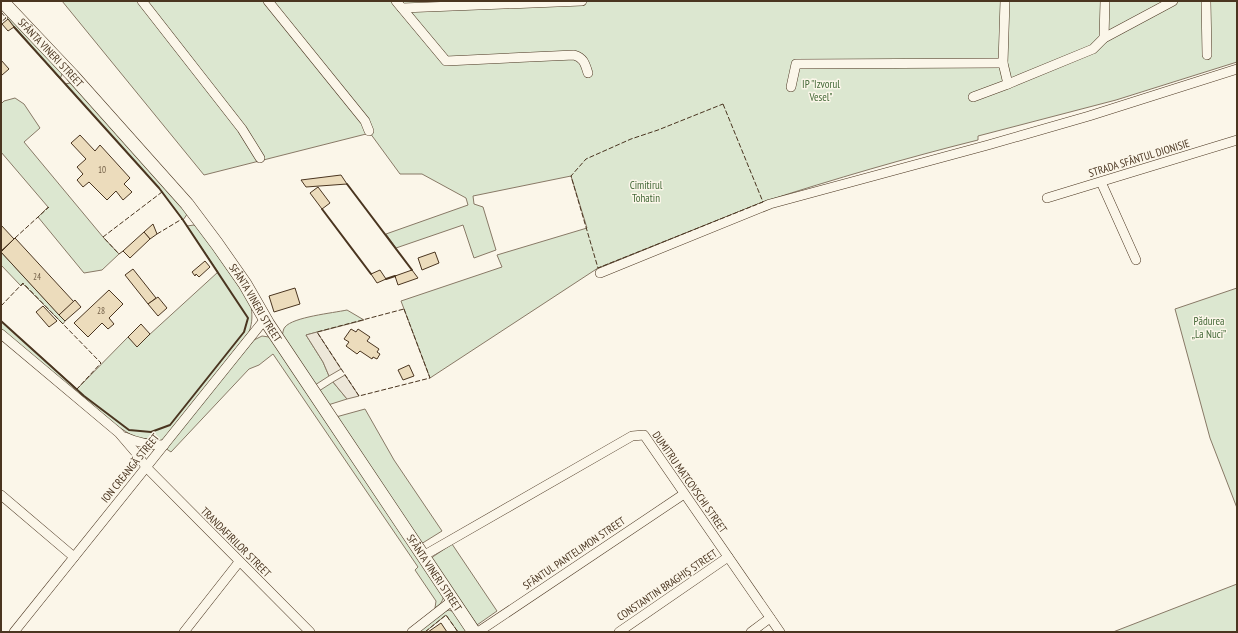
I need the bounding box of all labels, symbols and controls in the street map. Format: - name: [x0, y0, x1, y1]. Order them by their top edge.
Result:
- street label: SFÂNTA VINERI STREET: [15, 15, 87, 90]
- park label: IP "Izvorul Vesel": [802, 77, 840, 104]
- street label: STRADA SFÂNTUL DIONISIE: [1087, 136, 1191, 180]
- house number: 10: [98, 164, 106, 175]
- park label: Cimitirul Tohatin: [630, 178, 663, 205]
- street label: SFÂNTA VINERI STREET: [226, 261, 285, 345]
- house number: 24: [33, 271, 41, 282]
- house number: 28: [97, 305, 105, 316]
- park label: Pădurea „La Nuci”: [1192, 314, 1226, 341]
- street label: DUMITRU MATCOVSCHI STREET: [650, 428, 730, 536]
- street label: ION CREANGĂ STREET: [98, 431, 162, 505]
- street label: TRANDAFIRILOR STREET: [198, 504, 274, 580]
- street label: SFÂNTUL PANTELIMON STREET: [520, 514, 628, 592]
- street label: SFÂNTA VINERI STREET: [404, 532, 465, 614]
- street label: CONSTANTIN BRAGHIŞ STREET: [614, 546, 720, 624]

